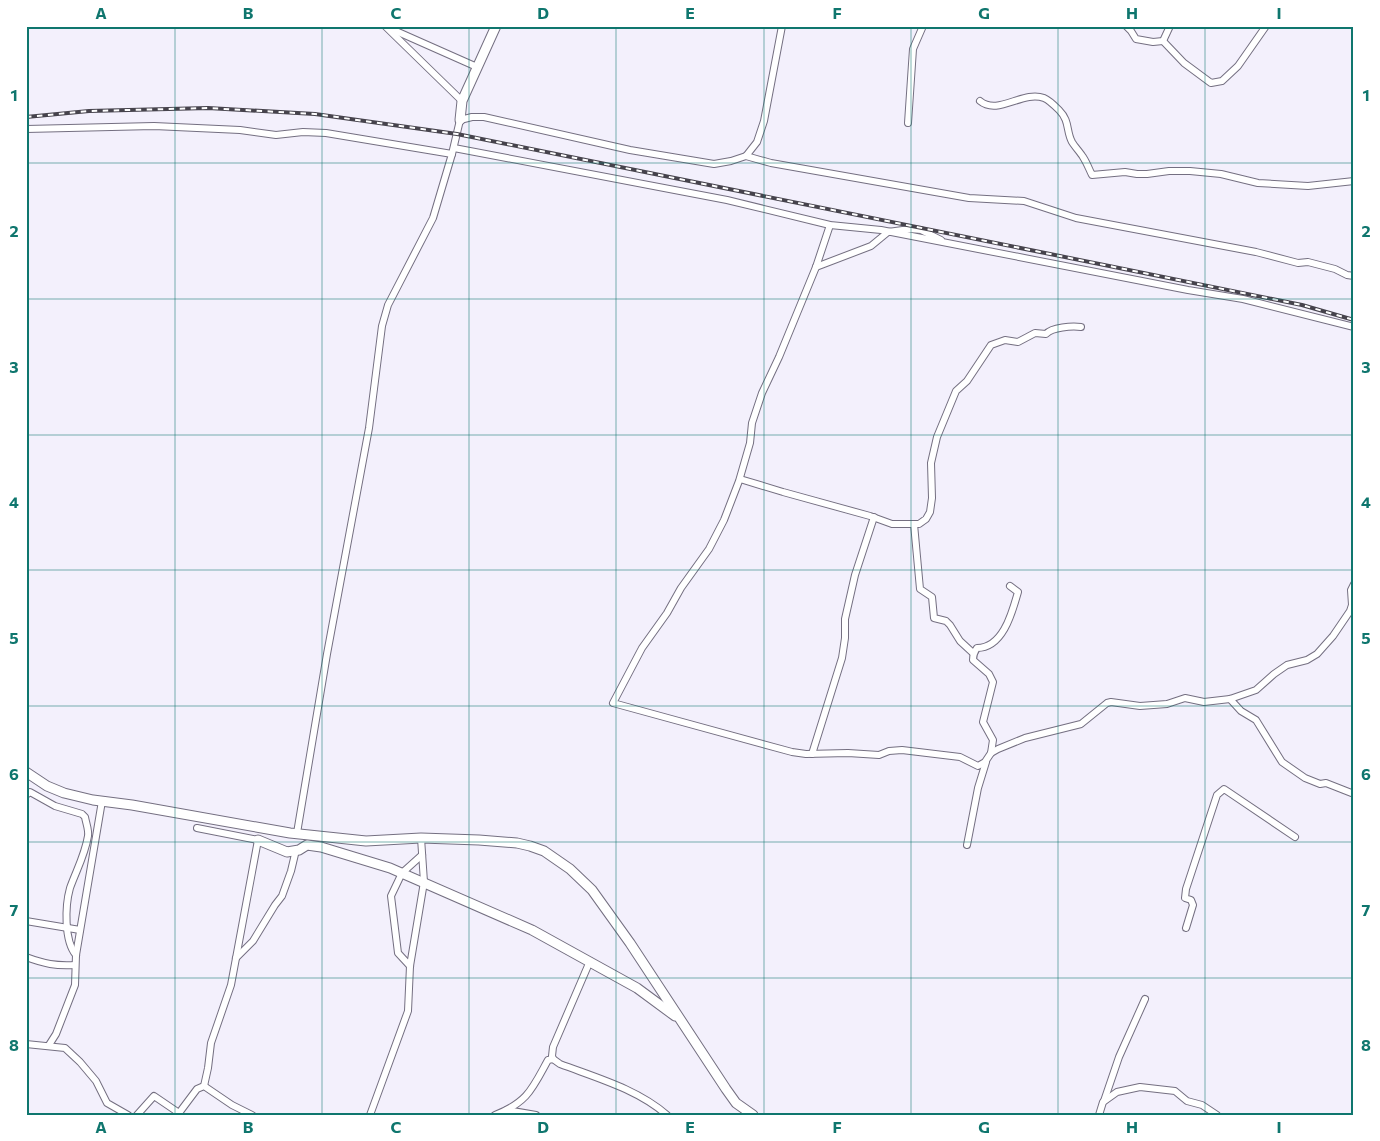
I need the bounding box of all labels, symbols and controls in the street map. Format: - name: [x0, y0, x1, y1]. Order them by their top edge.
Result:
- text: A: [95, 3, 107, 22]
- text: B: [243, 3, 254, 22]
- text: C: [391, 3, 402, 22]
- text: D: [537, 3, 549, 22]
- text: E: [685, 3, 695, 22]
- text: F: [832, 3, 842, 22]
- text: G: [978, 3, 990, 22]
- text: H: [1126, 3, 1138, 22]
- text: I: [1276, 3, 1282, 22]
- text: 1: [10, 85, 18, 104]
- text: 1: [1362, 85, 1370, 104]
- text: 2: [9, 221, 19, 240]
- text: 2: [1361, 221, 1371, 240]
- text: 3: [9, 357, 19, 376]
- text: 3: [1361, 357, 1371, 376]
- text: 4: [9, 492, 19, 511]
- text: 4: [1361, 492, 1371, 511]
- text: 5: [9, 628, 19, 647]
- text: 5: [1361, 628, 1371, 647]
- text: 6: [9, 764, 19, 783]
- text: 6: [1361, 764, 1371, 783]
- text: 7: [10, 900, 19, 919]
- text: 7: [1362, 900, 1371, 919]
- text: 8: [9, 1035, 19, 1054]
- text: 8: [1361, 1035, 1371, 1054]
- text: A: [95, 1117, 107, 1136]
- text: B: [243, 1117, 254, 1136]
- text: C: [391, 1117, 402, 1136]
- text: D: [537, 1117, 549, 1136]
- text: E: [685, 1117, 695, 1136]
- text: F: [832, 1117, 842, 1136]
- text: G: [978, 1117, 990, 1136]
- text: H: [1126, 1117, 1138, 1136]
- text: I: [1276, 1117, 1282, 1136]

